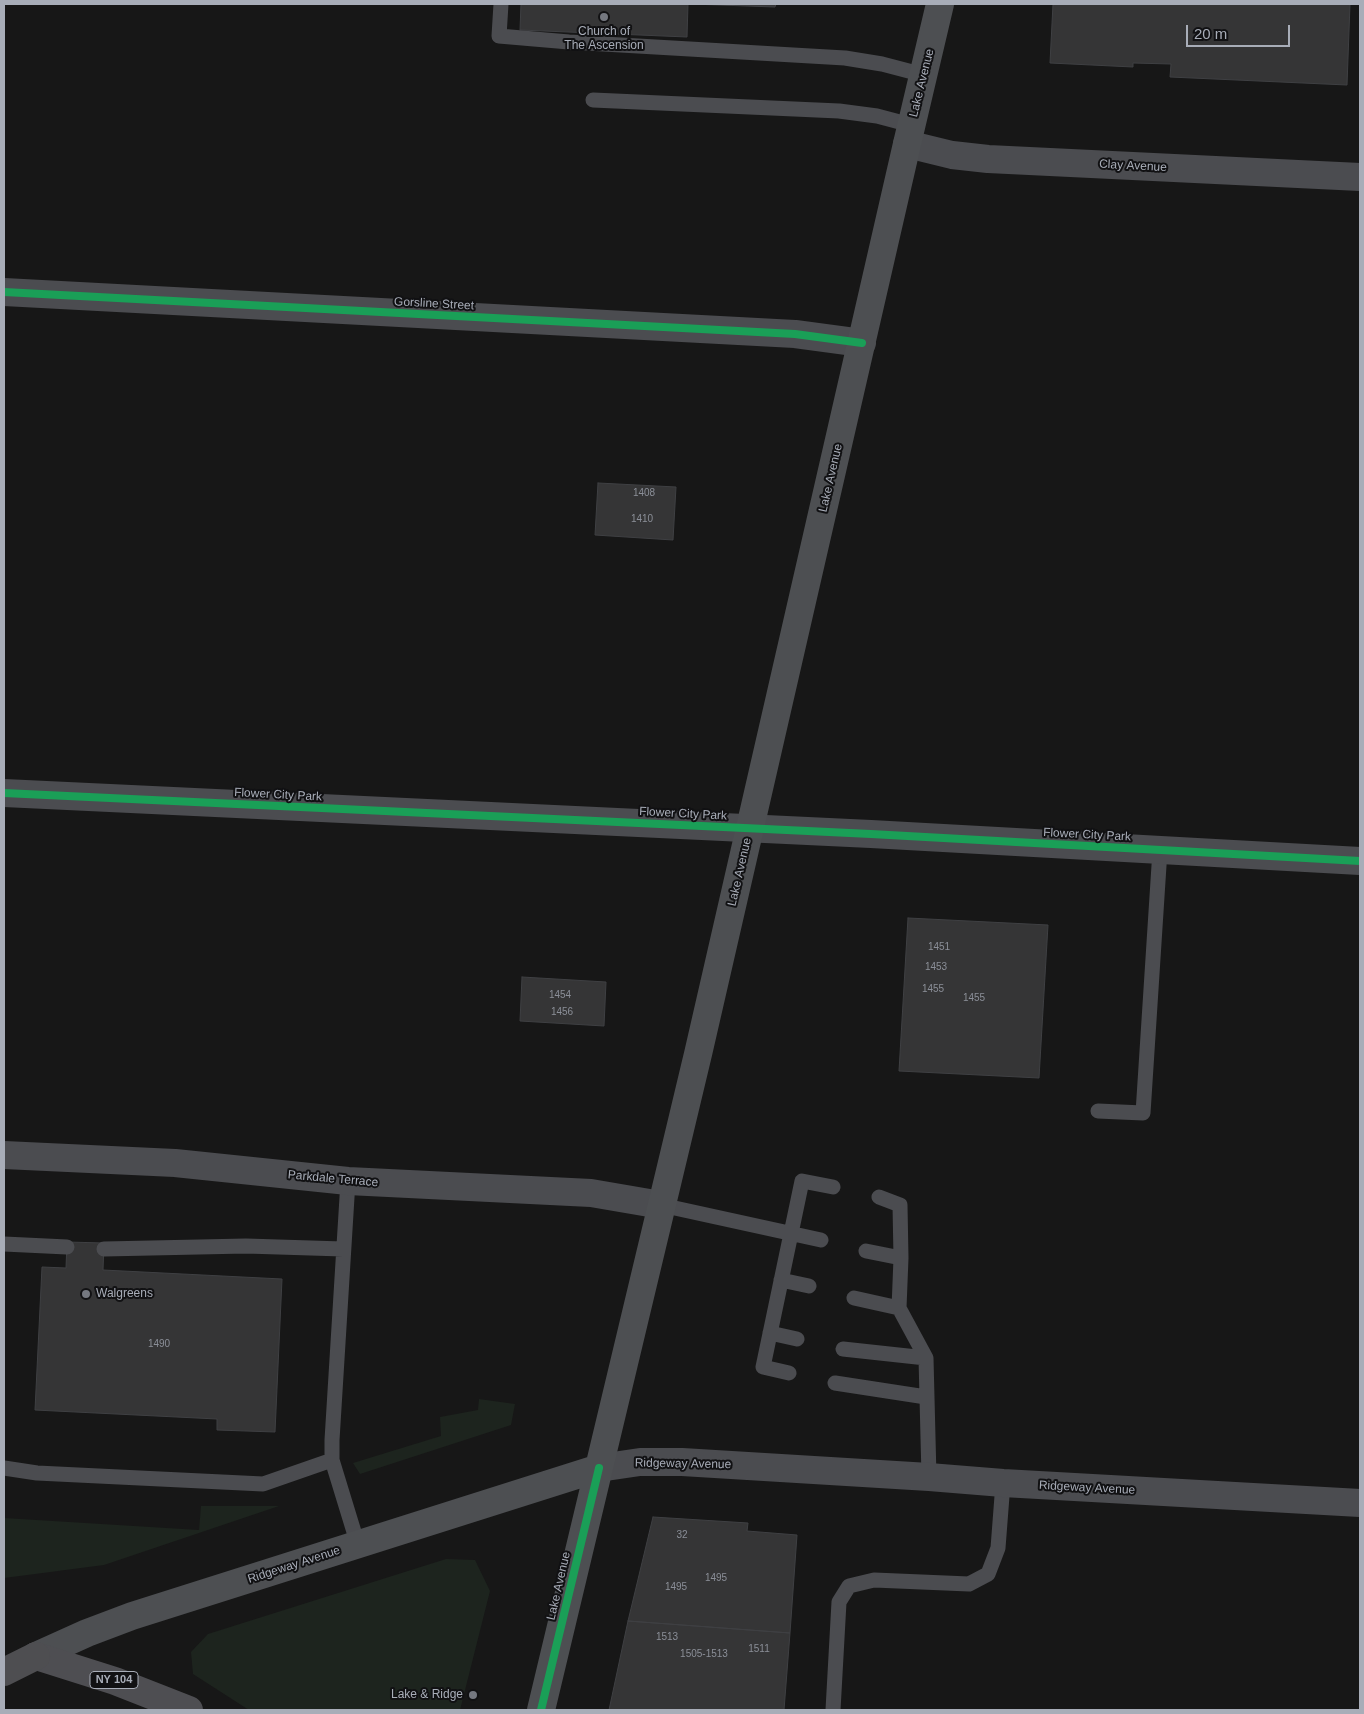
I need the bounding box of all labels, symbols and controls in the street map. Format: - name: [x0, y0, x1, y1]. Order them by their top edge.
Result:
- marker: Church of The Ascension: [598, 11, 610, 23]
- scale bar: [1189, 15, 1293, 47]
- place label: Church of The Ascension: [564, 25, 644, 53]
- text: 20 m: [1194, 25, 1227, 42]
- street label: Lake Avenue: [907, 47, 937, 119]
- street label: Clay Avenue: [1099, 157, 1167, 175]
- street label: Gorsline Street: [394, 295, 474, 313]
- street label: Lake Avenue: [816, 442, 846, 514]
- house number: 1408: [633, 487, 655, 499]
- house number: 1410: [631, 513, 653, 525]
- street label: Flower City Park: [234, 786, 322, 804]
- street label: Flower City Park: [639, 805, 727, 823]
- street label: Flower City Park: [1043, 826, 1131, 844]
- street label: Lake Avenue: [725, 836, 755, 908]
- house number: 1451: [928, 941, 950, 953]
- house number: 1453: [925, 961, 947, 973]
- house number: 1455: [922, 983, 944, 995]
- house number: 1454: [549, 989, 571, 1001]
- house number: 1455: [963, 992, 985, 1004]
- house number: 1456: [551, 1006, 573, 1018]
- street label: Parkdale Terrace: [287, 1168, 379, 1190]
- place label: Walgreens: [96, 1287, 153, 1301]
- marker: Walgreens: [80, 1288, 92, 1300]
- house number: 1490: [148, 1338, 170, 1350]
- street label: Ridgeway Avenue: [635, 1456, 731, 1472]
- street label: Ridgeway Avenue: [1038, 1478, 1136, 1498]
- house number: 32: [676, 1529, 688, 1541]
- street label: Ridgeway Avenue: [246, 1543, 342, 1587]
- street label: Lake Avenue: [544, 1550, 574, 1622]
- house number: 1495: [705, 1572, 727, 1584]
- house number: 1495: [665, 1581, 687, 1593]
- house number: 1513: [656, 1631, 678, 1643]
- house number: 1511: [748, 1643, 770, 1655]
- house number: 1505-1513: [680, 1648, 728, 1660]
- road number: NY 104: [90, 1672, 138, 1688]
- place label: Lake & Ridge: [391, 1688, 463, 1702]
- marker: Lake & Ridge: [467, 1689, 479, 1701]

